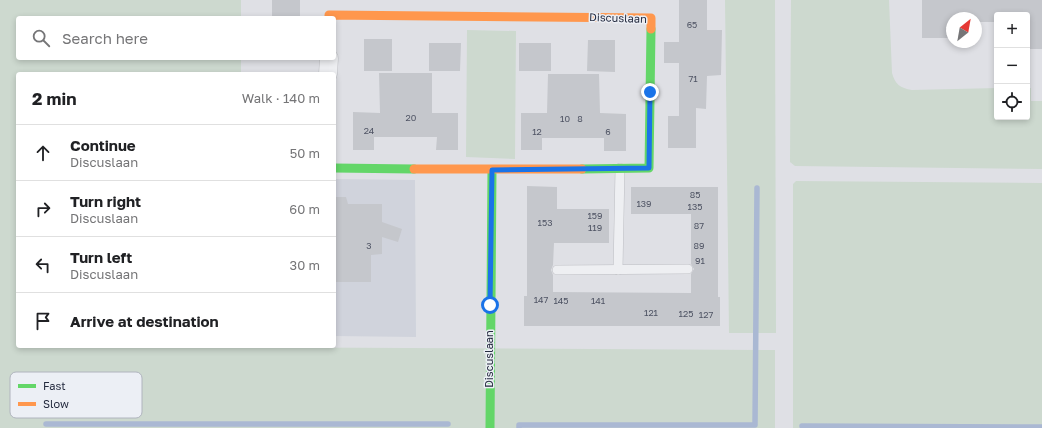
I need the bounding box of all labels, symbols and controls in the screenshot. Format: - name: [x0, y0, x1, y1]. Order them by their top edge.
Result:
- street label: Discuslaan: [589, 10, 647, 25]
- north arrow: [946, 12, 982, 48]
- map controls: [994, 12, 1030, 120]
- button: +: [994, 12, 1030, 48]
- search box: [16, 16, 336, 60]
- house number: 65: [687, 19, 697, 30]
- icon: search: [30, 27, 52, 49]
- text: Search here: [62, 29, 148, 47]
- button: −: [994, 48, 1030, 84]
- house number: 71: [688, 73, 698, 84]
- route end: [641, 83, 659, 101]
- button: locate: [994, 84, 1030, 120]
- text: 2 min: [32, 88, 76, 109]
- text: Walk · 140 m: [242, 90, 320, 106]
- house number: 20: [406, 112, 417, 123]
- house number: 10: [560, 113, 570, 124]
- house number: 8: [577, 113, 583, 124]
- house number: 24: [364, 125, 375, 136]
- house number: 12: [532, 126, 542, 137]
- house number: 6: [605, 126, 611, 137]
- text: Continue: [70, 136, 136, 154]
- icon: ahead: [32, 142, 54, 164]
- text: 50 m: [290, 145, 320, 161]
- text: Discuslaan: [70, 154, 138, 170]
- house number: 85: [690, 189, 700, 200]
- text: Turn right: [70, 192, 141, 210]
- icon: right: [32, 198, 54, 220]
- house number: 139: [636, 198, 652, 209]
- text: 60 m: [289, 201, 320, 217]
- house number: 135: [688, 201, 702, 212]
- text: Discuslaan: [70, 210, 138, 226]
- house number: 159: [587, 210, 603, 221]
- house number: 153: [538, 217, 552, 228]
- house number: 87: [694, 220, 704, 231]
- house number: 119: [588, 222, 602, 233]
- house number: 3: [366, 240, 372, 251]
- house number: 89: [694, 240, 704, 251]
- text: Turn left: [70, 248, 132, 266]
- icon: left: [32, 254, 54, 276]
- house number: 91: [695, 255, 706, 266]
- text: 30 m: [290, 257, 320, 273]
- text: Discuslaan: [70, 266, 138, 282]
- house number: 147: [534, 294, 549, 305]
- house number: 145: [553, 295, 569, 306]
- house number: 141: [591, 295, 606, 306]
- route start: [481, 296, 499, 314]
- house number: 121: [644, 307, 659, 318]
- house number: 125: [679, 308, 693, 319]
- house number: 127: [699, 309, 713, 320]
- icon: arrive: [32, 310, 54, 332]
- text: Arrive at destination: [70, 312, 219, 330]
- street label: Discuslaan: [482, 330, 495, 388]
- legend: [10, 372, 142, 418]
- text: Fast: [43, 379, 66, 392]
- text: Slow: [43, 397, 69, 410]

